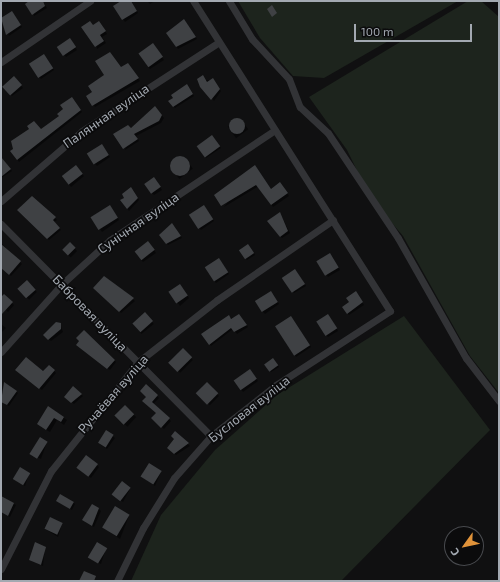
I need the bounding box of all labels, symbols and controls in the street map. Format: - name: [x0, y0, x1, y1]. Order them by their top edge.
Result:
- scale bar: [356, 16, 474, 42]
- text: 100 m: [361, 24, 393, 38]
- street label: Палянная вуліца: [60, 80, 152, 152]
- street label: Сунічная вуліца: [94, 189, 182, 257]
- street label: Бабровая вуліца: [49, 271, 131, 355]
- street label: Ручаёвая вуліца: [75, 351, 151, 437]
- street label: Бусловая вуліца: [205, 372, 293, 446]
- north arrow: [444, 526, 484, 566]
- text: С: [447, 546, 462, 559]

